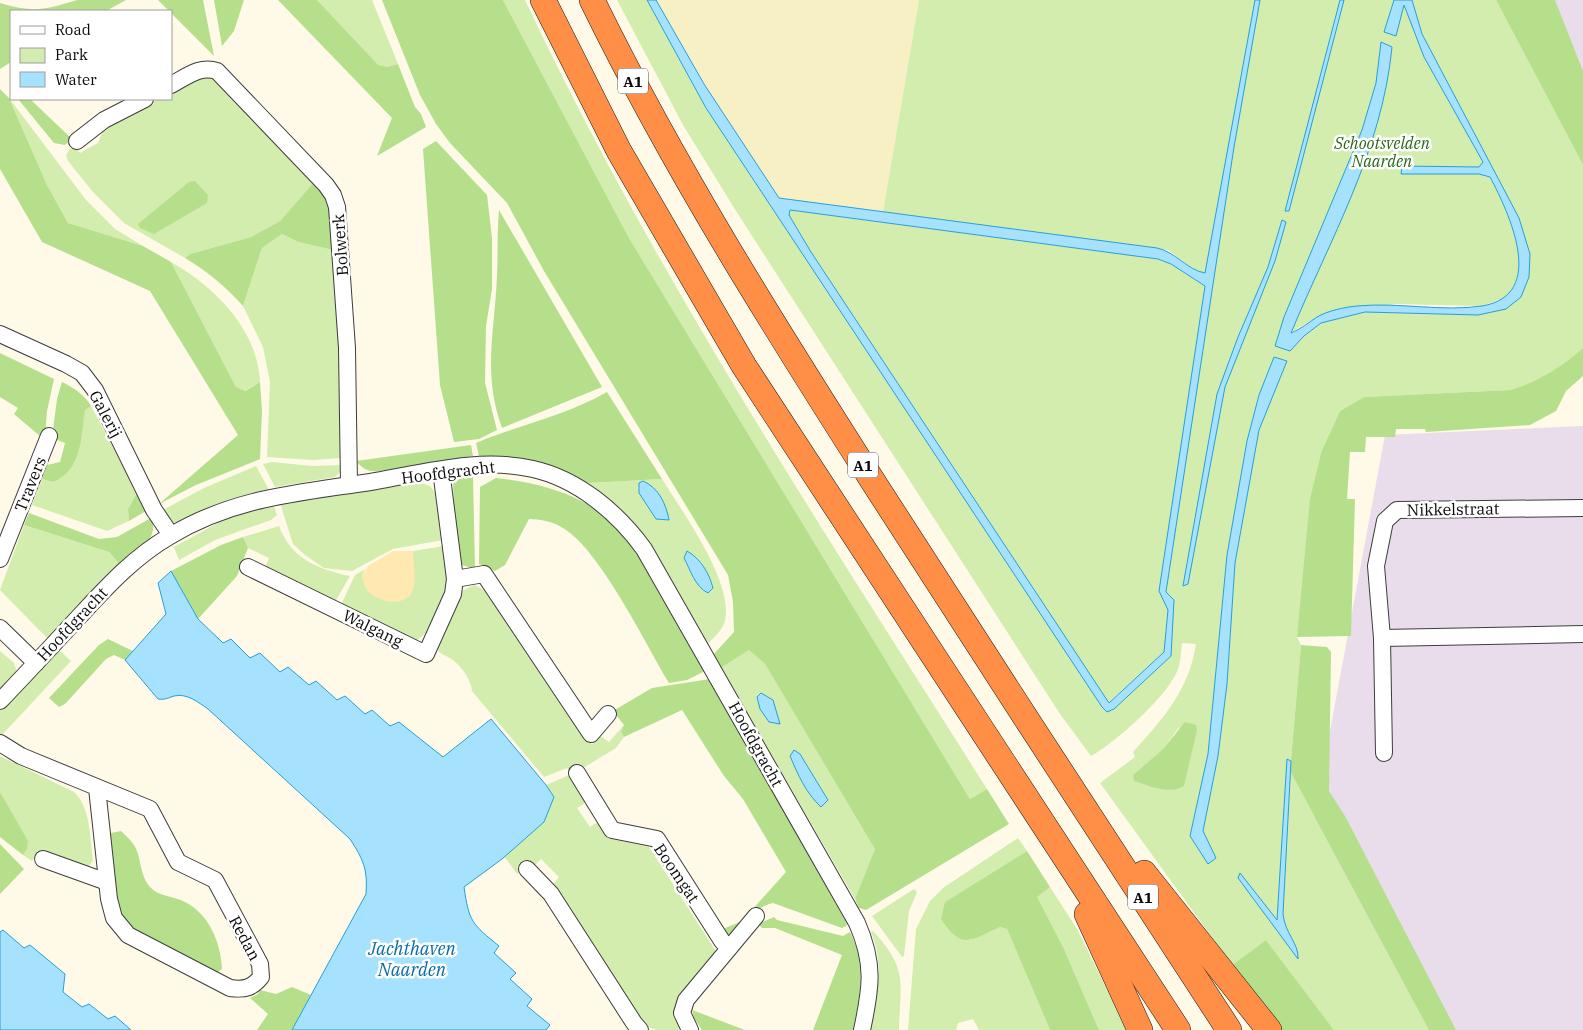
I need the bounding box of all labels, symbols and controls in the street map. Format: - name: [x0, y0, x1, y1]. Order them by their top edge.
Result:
- legend: [10, 10, 172, 100]
- text: Road: [55, 20, 91, 39]
- text: Park: [55, 45, 88, 64]
- road number: A1: [618, 68, 648, 94]
- text: Water: [55, 70, 97, 89]
- park label: Schootsvelden Naarden: [1333, 133, 1430, 171]
- street label: Bolwerk: [328, 213, 352, 277]
- street label: Galerij: [85, 387, 127, 441]
- road number: A1: [848, 452, 878, 478]
- street label: Travers: [10, 454, 50, 514]
- street label: Hoofdgracht: [400, 456, 496, 488]
- street label: Nikkelstraat: [1406, 498, 1500, 520]
- street label: Hoofdgracht: [33, 582, 112, 665]
- street label: Walgang: [340, 605, 407, 651]
- street label: Hoofdgracht: [724, 698, 788, 790]
- street label: Boomgat: [650, 840, 704, 907]
- road number: A1: [1128, 884, 1158, 910]
- street label: Redan: [225, 912, 265, 964]
- water label: Jachthaven Naarden: [367, 937, 457, 981]

